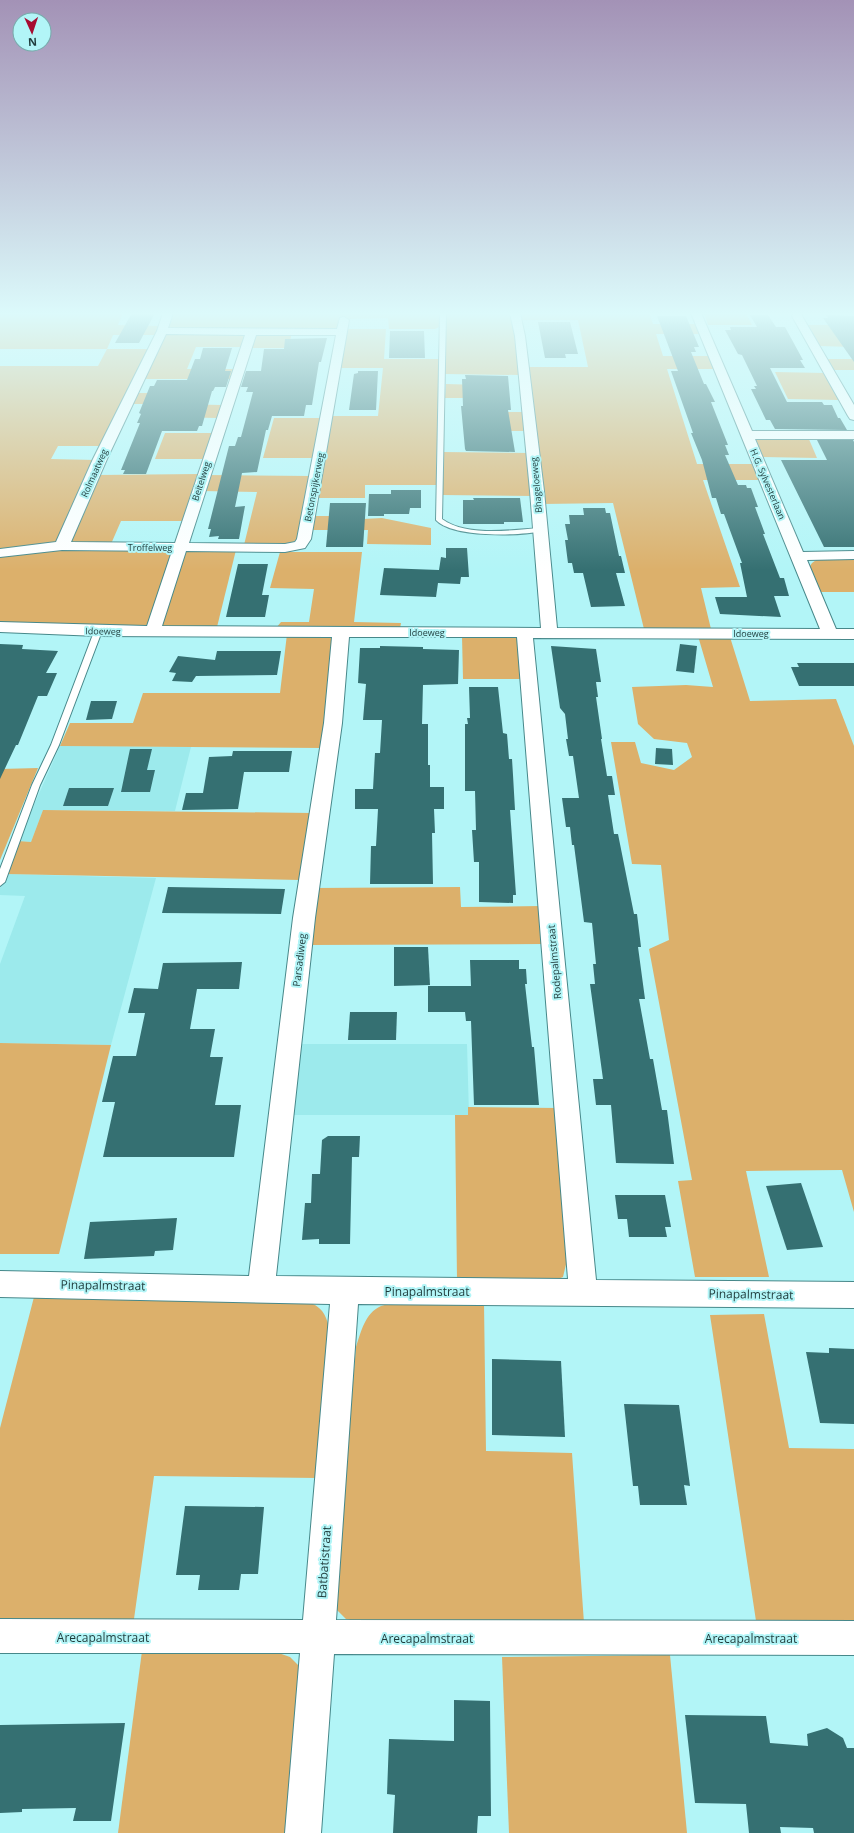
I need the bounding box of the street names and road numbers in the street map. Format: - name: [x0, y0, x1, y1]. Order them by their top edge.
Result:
- street label: Rolmaatweg: [78, 447, 110, 499]
- street label: H.G. Sylvesterlaan: [747, 447, 789, 521]
- street label: Betonspijkerweg: [301, 451, 327, 522]
- street label: Bhageloeweg: [527, 456, 545, 513]
- street label: Beitelweg: [189, 460, 213, 502]
- street label: Troffelweg: [128, 541, 172, 554]
- street label: Idoeweg: [85, 624, 121, 638]
- street label: Idoeweg: [409, 626, 445, 639]
- street label: Idoeweg: [733, 627, 769, 640]
- street label: Rodepalmstraat: [544, 924, 564, 1000]
- street label: Parsadiweg: [289, 932, 309, 987]
- street label: Pinapalmstraat: [60, 1276, 146, 1294]
- street label: Pinapalmstraat: [385, 1283, 469, 1300]
- street label: Pinapalmstraat: [708, 1285, 794, 1303]
- street label: Batbatistraat: [313, 1525, 335, 1599]
- street label: Arecapalmstraat: [57, 1629, 149, 1646]
- street label: Arecapalmstraat: [381, 1630, 473, 1647]
- street label: Arecapalmstraat: [705, 1630, 797, 1647]

